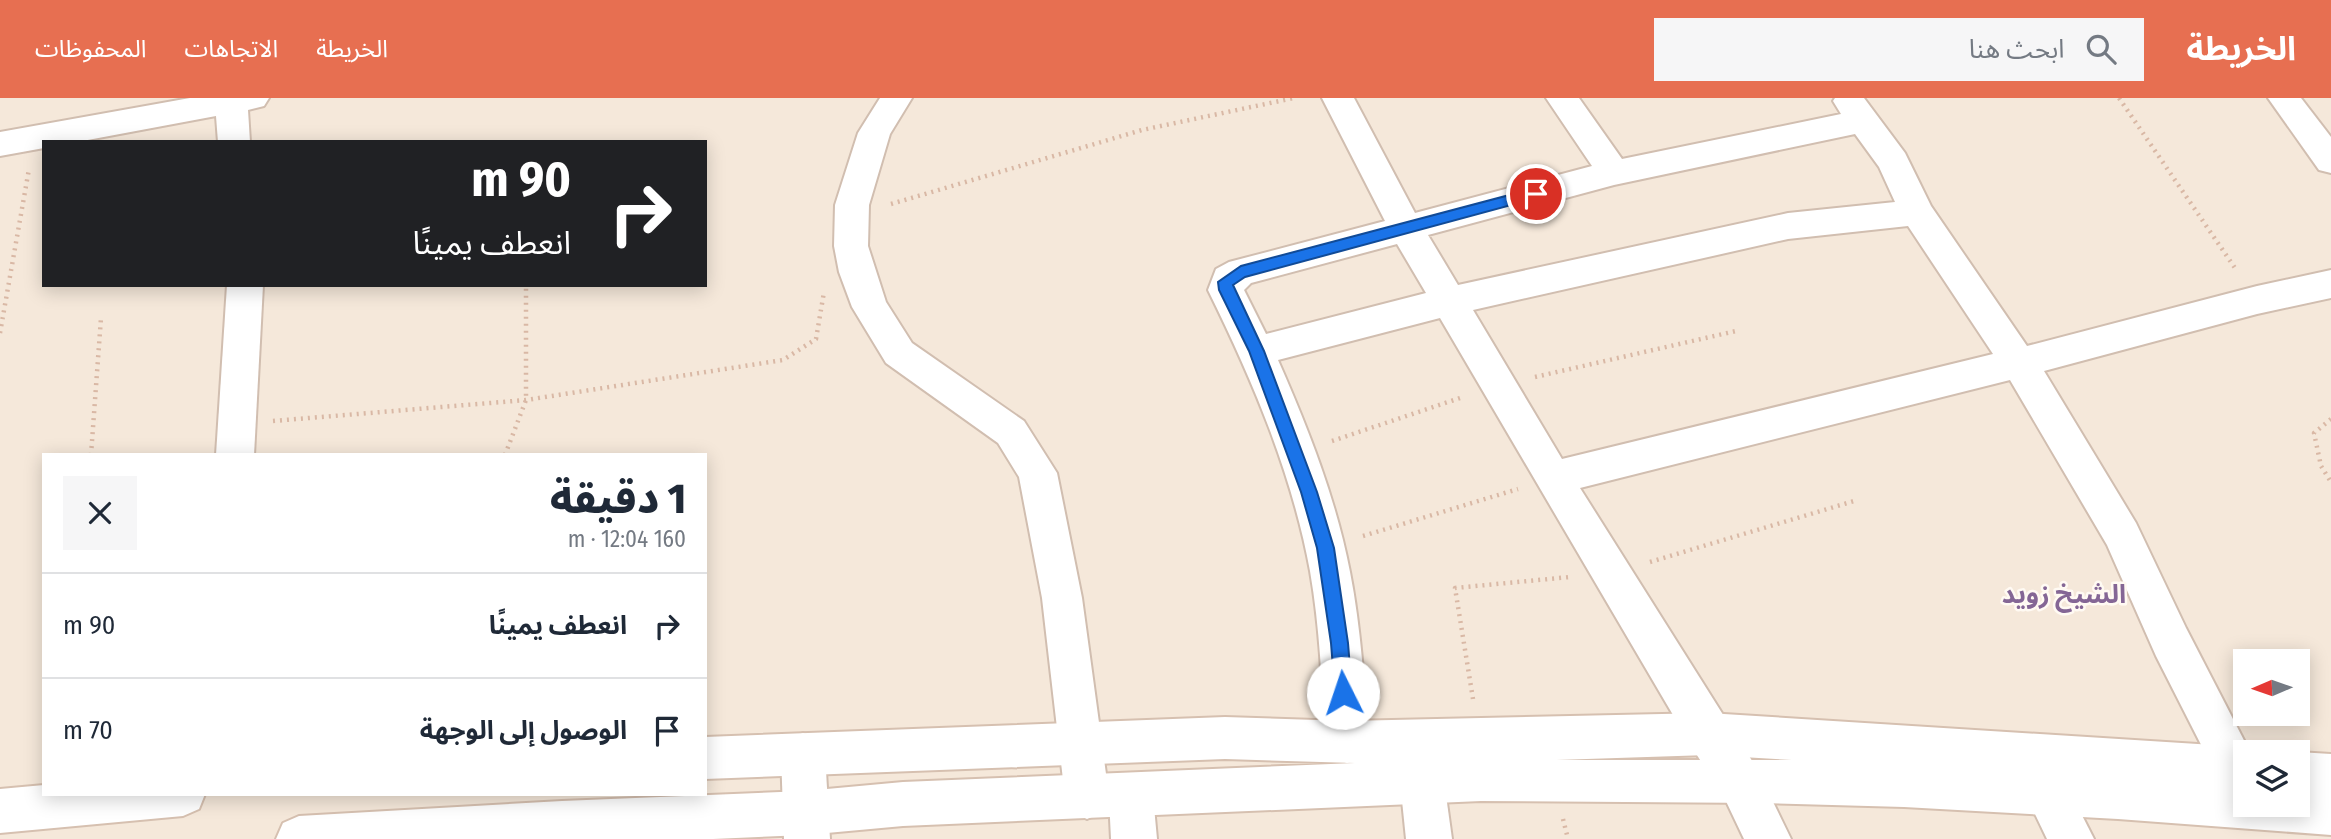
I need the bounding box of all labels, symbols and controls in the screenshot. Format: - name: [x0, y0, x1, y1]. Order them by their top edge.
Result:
- search box: [1654, 18, 2144, 81]
- text: الخريطة: [2186, 29, 2296, 69]
- icon: search: [2082, 30, 2120, 68]
- text: ابحث هنا: [1969, 34, 2064, 65]
- text: المحفوظات: [35, 35, 146, 63]
- text: الاتجاهات: [184, 35, 278, 63]
- text: الخريطة: [316, 35, 388, 63]
- text: 90 m: [471, 150, 571, 209]
- pin: [1506, 164, 1566, 224]
- icon: right: [595, 168, 686, 259]
- icon: arrive: [1517, 175, 1555, 213]
- text: انعطف يمينًا: [412, 224, 571, 262]
- text: 1 دقيقة: [550, 474, 686, 524]
- button: close: [63, 476, 137, 550]
- text: 160 m · 12:04: [568, 525, 686, 553]
- district label: الشيخ زويد: [2002, 579, 2126, 613]
- icon: right: [648, 607, 686, 645]
- text: 90 m: [63, 610, 115, 641]
- text: انعطف يمينًا: [489, 610, 627, 641]
- north arrow: [2233, 649, 2310, 726]
- map controls: [2233, 649, 2310, 817]
- position arrow: [1306, 656, 1380, 730]
- icon: arrive: [648, 712, 686, 750]
- text: 70 m: [63, 715, 113, 746]
- text: الوصول إلى الوجهة: [420, 715, 627, 746]
- button: layers: [2233, 740, 2310, 817]

